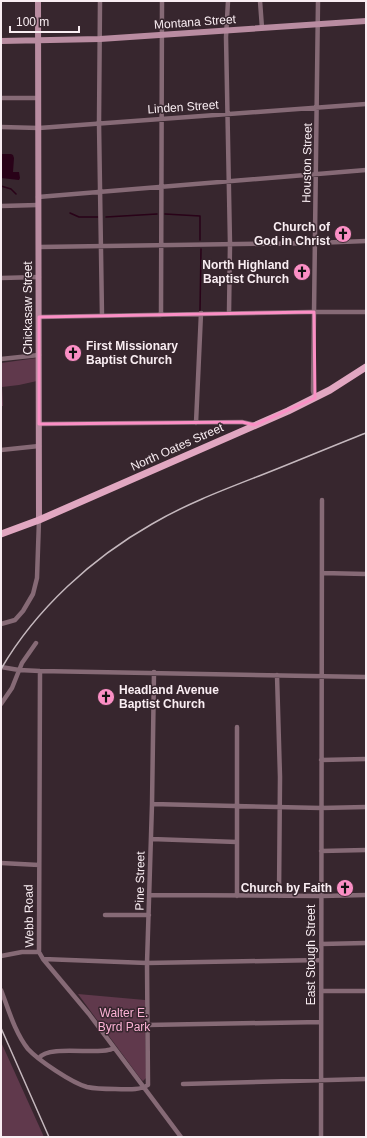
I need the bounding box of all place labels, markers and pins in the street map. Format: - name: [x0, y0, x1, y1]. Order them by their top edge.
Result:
- place label: Church of God in Christ: [254, 220, 331, 248]
- church icon: Church of God in Christ: [333, 224, 353, 244]
- place label: North Highland Baptist Church: [202, 258, 289, 286]
- church icon: North Highland Baptist Church: [292, 262, 312, 282]
- place label: First Missionary Baptist Church: [86, 339, 178, 367]
- church icon: First Missionary Baptist Church: [63, 343, 83, 363]
- place label: Headland Avenue Baptist Church: [119, 683, 219, 711]
- church icon: Headland Avenue Baptist Church: [96, 687, 116, 707]
- church icon: Church by Faith: [335, 878, 355, 898]
- place label: Church by Faith: [241, 881, 332, 895]

